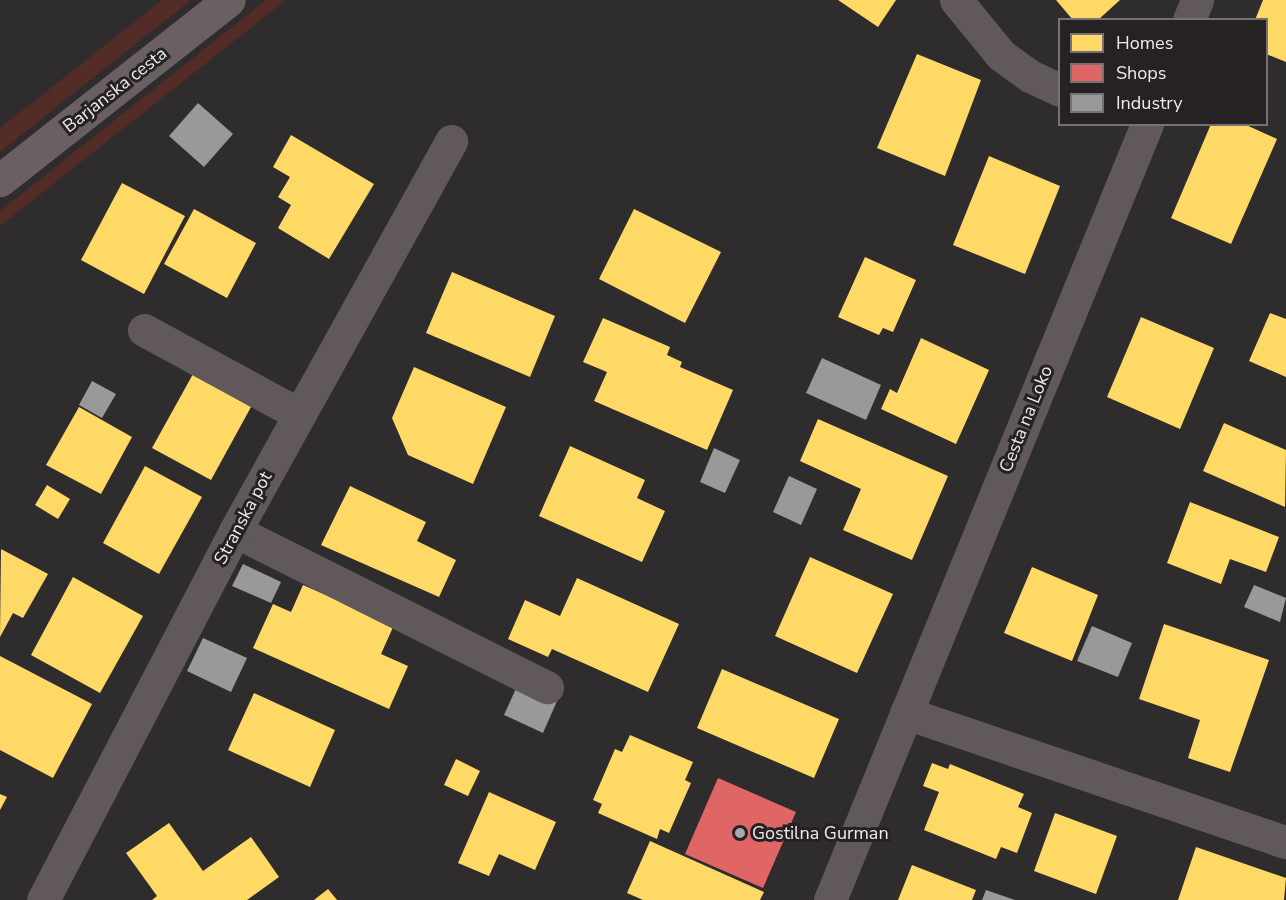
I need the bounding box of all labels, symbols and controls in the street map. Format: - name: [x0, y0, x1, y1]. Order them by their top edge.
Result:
- legend: [1058, 18, 1268, 126]
- text: Homes: [1116, 31, 1173, 55]
- street label: Barjanska cesta: [59, 43, 171, 137]
- text: Shops: [1116, 61, 1166, 85]
- text: Industry: [1116, 91, 1183, 115]
- street label: Cesta na Loko: [995, 363, 1057, 475]
- street label: Stranska pot: [210, 468, 276, 568]
- place label: Gostilna Gurman: [752, 822, 889, 844]
- marker: Gostilna Gurman: [733, 826, 747, 840]

